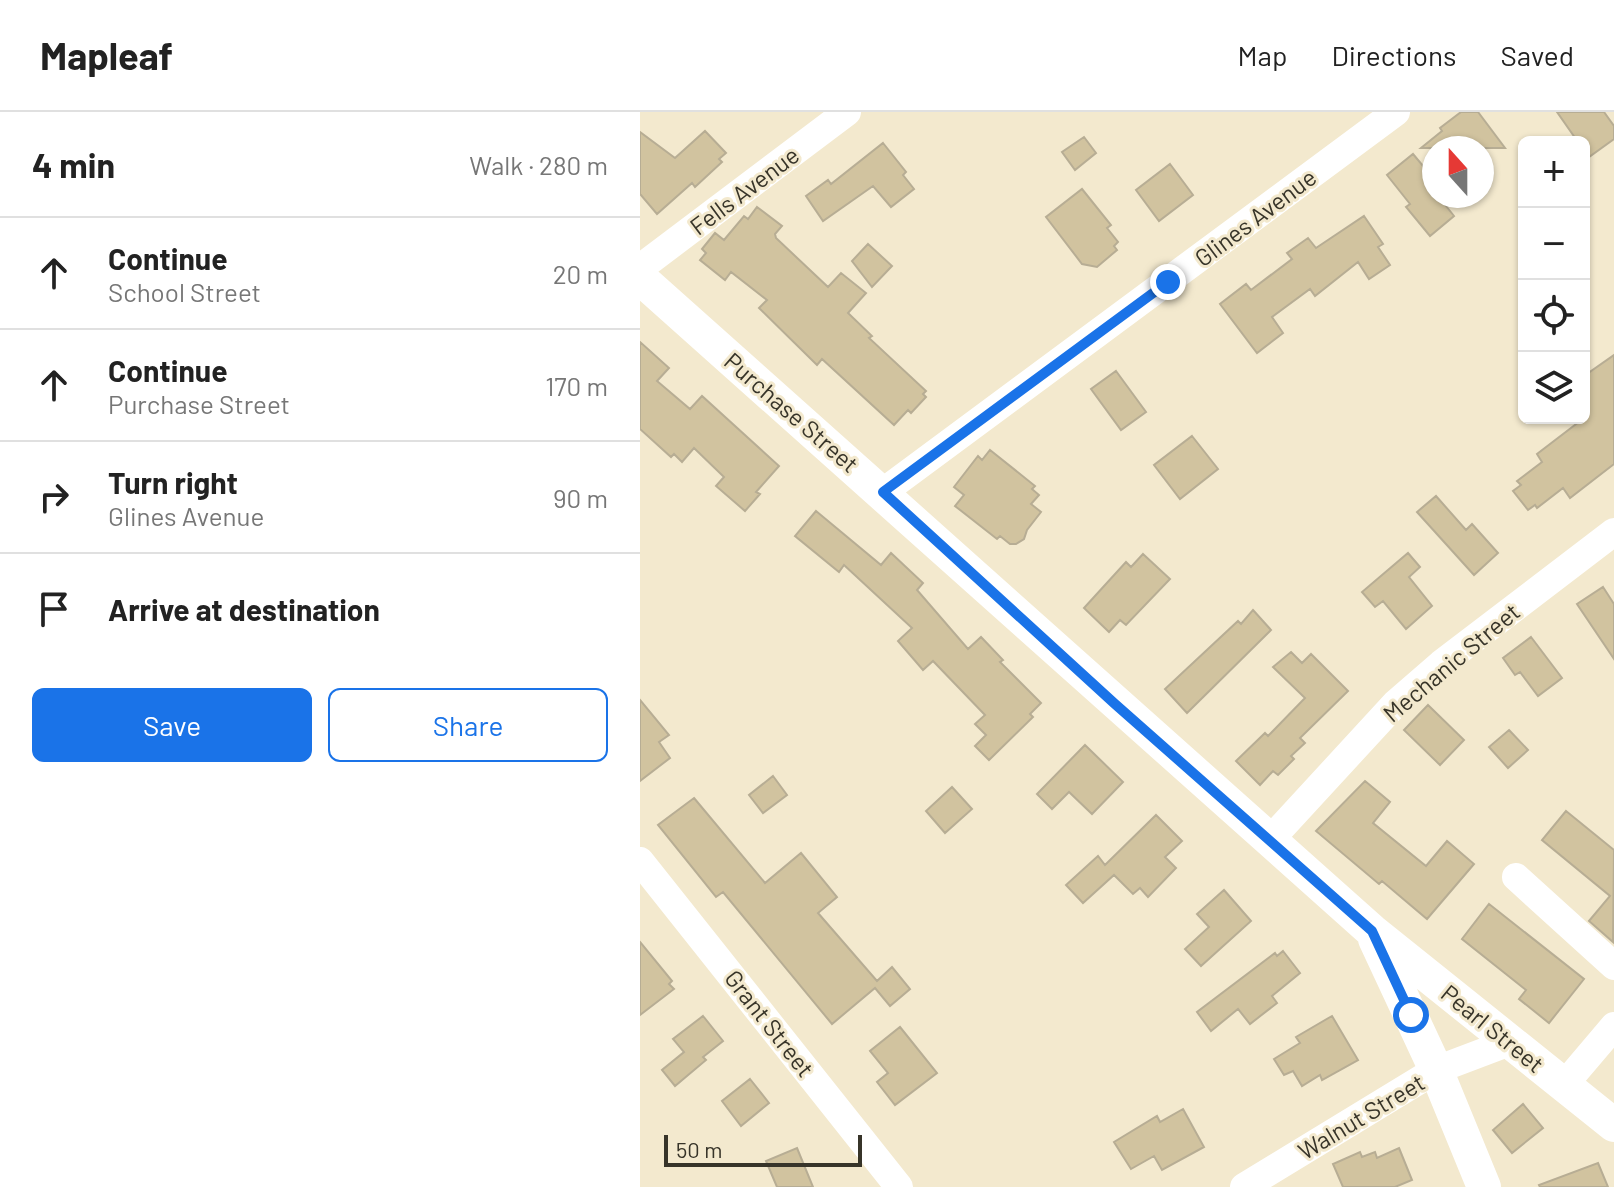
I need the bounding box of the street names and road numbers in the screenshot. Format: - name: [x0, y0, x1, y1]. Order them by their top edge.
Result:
- street label: Fells Avenue: [684, 140, 804, 240]
- street label: Glines Avenue: [1189, 162, 1321, 272]
- street label: Purchase Street: [719, 346, 865, 478]
- street label: Mechanic Street: [1377, 596, 1525, 728]
- street label: Grant Street: [719, 964, 821, 1082]
- street label: Pearl Street: [1436, 978, 1550, 1078]
- street label: Walnut Street: [1292, 1067, 1430, 1165]

